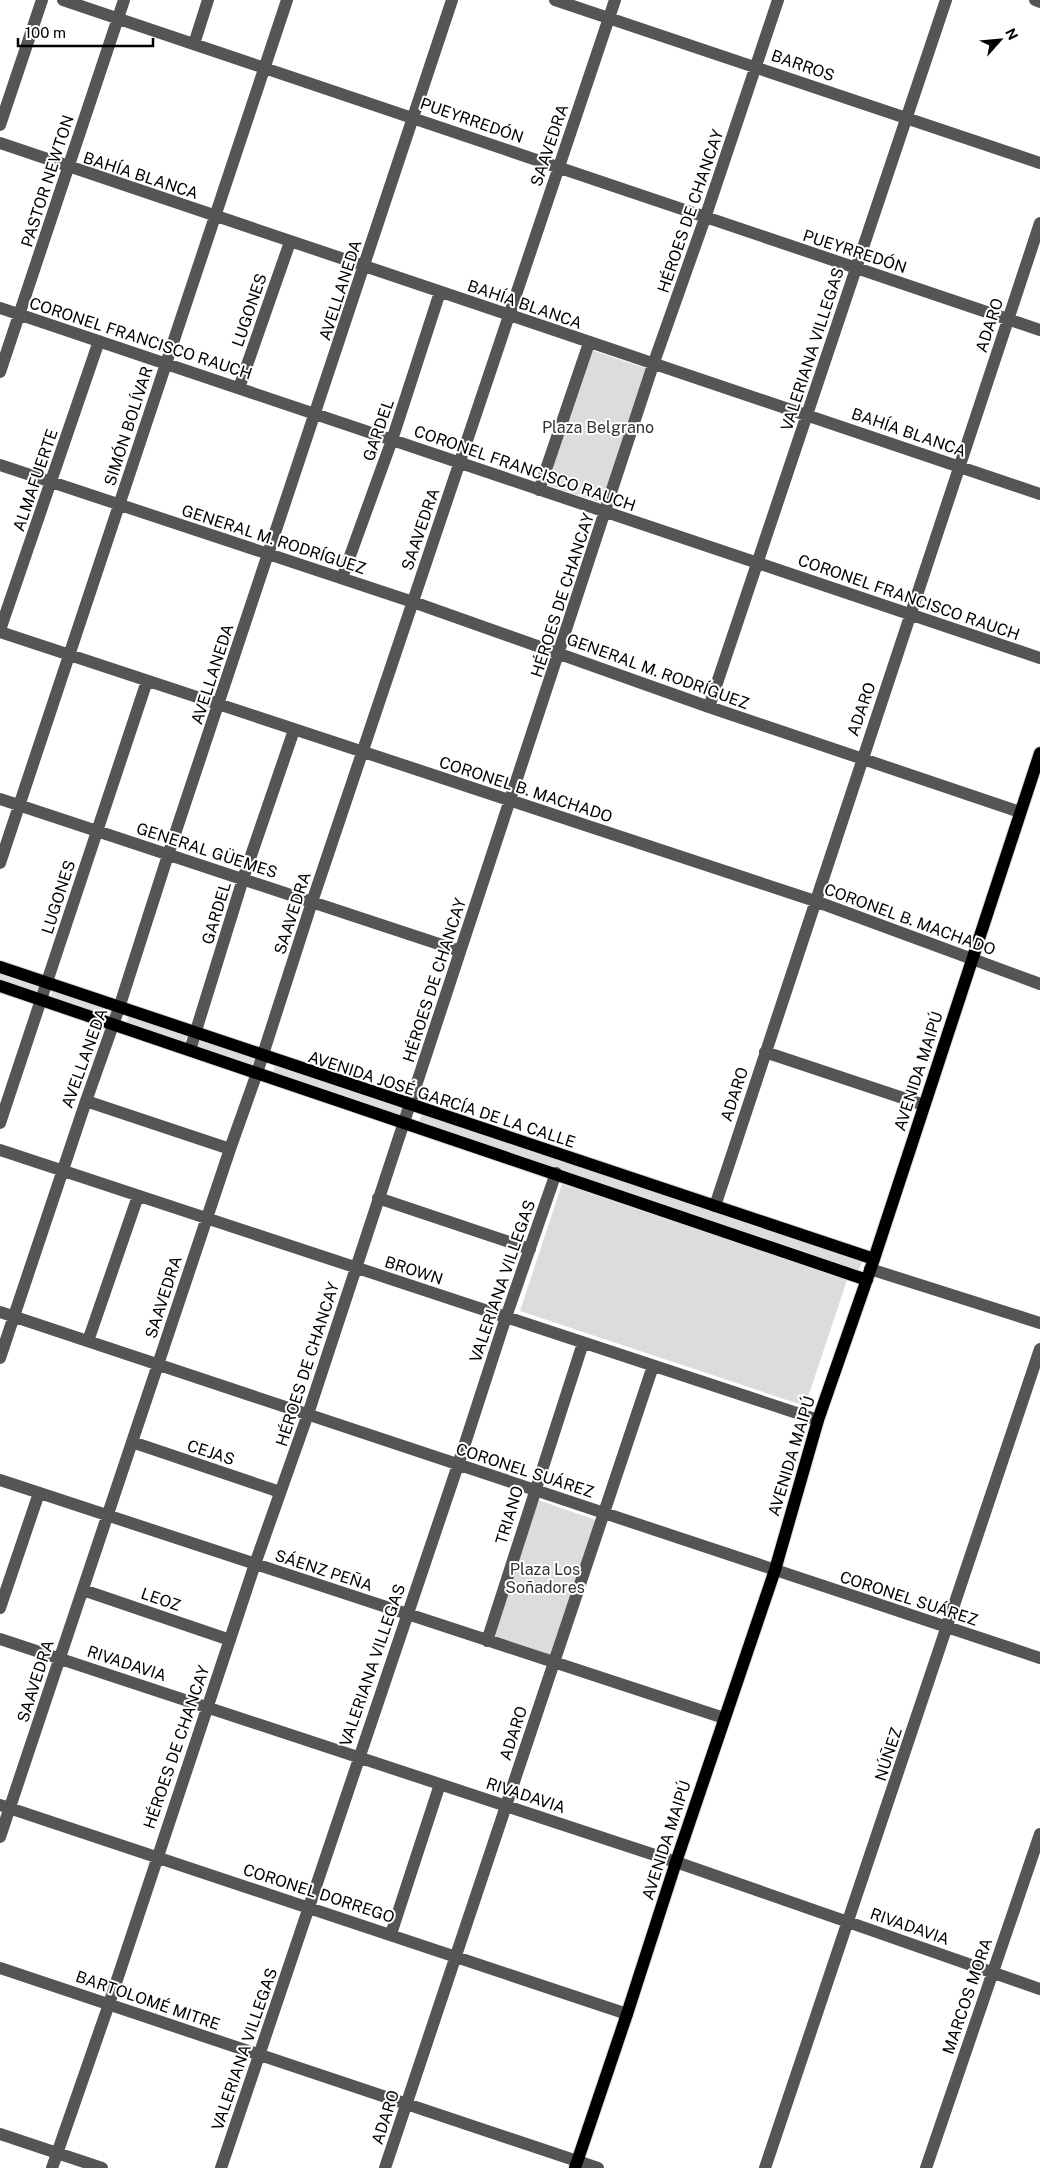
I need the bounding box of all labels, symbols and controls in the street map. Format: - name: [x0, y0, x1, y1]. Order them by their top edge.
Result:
- scale bar: [18, 15, 152, 47]
- north arrow: [975, 15, 1025, 65]
- text: 100 m: [25, 24, 66, 41]
- text: N: [1002, 26, 1021, 43]
- street label: BARROS: [769, 46, 837, 85]
- street label: PUEYRREDÓN: [418, 93, 526, 147]
- street label: SAAVEDRA: [527, 102, 572, 189]
- street label: PASTOR NEWTON: [17, 113, 78, 250]
- street label: HÉROES DE CHANCAY: [653, 126, 727, 295]
- street label: BAHÍA BLANCA: [81, 147, 201, 203]
- street label: PUEYRREDÓN: [801, 225, 909, 277]
- street label: AVELLANEDA: [315, 238, 366, 343]
- street label: VALERIANA VILLEGAS: [777, 265, 848, 433]
- street label: LUGONES: [228, 271, 271, 349]
- street label: BAHÍA BLANCA: [465, 275, 585, 333]
- street label: CORONEL FRANCISCO RAUCH: [27, 293, 255, 384]
- street label: ADARO: [972, 296, 1007, 355]
- street label: SIMÓN BOLÍVAR: [99, 364, 157, 488]
- street label: GARDEL: [359, 397, 398, 464]
- street label: BAHÍA BLANCA: [849, 403, 969, 461]
- park label: Plaza Belgrano: [542, 418, 654, 437]
- street label: CORONEL FRANCISCO RAUCH: [412, 422, 638, 515]
- street label: ALMAFUERTE: [9, 426, 62, 534]
- street label: SAAVEDRA: [398, 486, 443, 573]
- street label: GENERAL M. RODRÍGUEZ: [179, 500, 369, 578]
- street label: HÉROES DE CHANCAY: [526, 510, 598, 680]
- street label: CORONEL FRANCISCO RAUCH: [796, 551, 1022, 644]
- street label: AVELLANEDA: [187, 622, 238, 727]
- street label: GENERAL M. RODRÍGUEZ: [564, 629, 752, 713]
- street label: ADARO: [843, 680, 880, 739]
- street label: CORONEL B. MACHADO: [437, 752, 615, 826]
- street label: GENERAL GÜEMES: [134, 818, 280, 882]
- street label: LUGONES: [38, 858, 79, 936]
- street label: SAAVEDRA: [270, 870, 315, 957]
- street label: GARDEL: [198, 880, 235, 947]
- street label: CORONEL B. MACHADO: [822, 880, 998, 959]
- street label: HÉROES DE CHANCAY: [398, 895, 470, 1065]
- street label: AVELLANEDA: [58, 1006, 111, 1111]
- street label: AVENIDA MAIPÚ: [889, 1009, 947, 1133]
- street label: AVENIDA JOSÉ GARCÍA DE LA CALLE: [306, 1046, 578, 1152]
- street label: ADARO: [717, 1065, 752, 1124]
- street label: VALERIANA VILLEGAS: [466, 1197, 539, 1365]
- street label: BROWN: [382, 1252, 445, 1289]
- street label: SAAVEDRA: [141, 1254, 186, 1341]
- street label: HÉROES DE CHANCAY: [271, 1279, 343, 1449]
- street label: AVENIDA MAIPÚ: [763, 1394, 819, 1518]
- street label: CEJAS: [185, 1436, 237, 1469]
- street label: CORONEL SUÁREZ: [453, 1438, 597, 1502]
- street label: TRIANO: [492, 1484, 527, 1547]
- street label: SÁENZ PEÑA: [273, 1545, 375, 1595]
- park label: Plaza Los Soñadores: [505, 1560, 585, 1597]
- street label: CORONEL SUÁREZ: [837, 1566, 981, 1630]
- street label: VALERIANA VILLEGAS: [336, 1581, 409, 1749]
- street label: LEOZ: [139, 1584, 183, 1615]
- street label: SAAVEDRA: [13, 1638, 58, 1725]
- street label: RIVADAVIA: [85, 1642, 169, 1685]
- street label: HÉROES DE CHANCAY: [139, 1662, 213, 1831]
- street label: ADARO: [496, 1704, 531, 1763]
- street label: NÚÑEZ: [870, 1725, 906, 1783]
- street label: RIVADAVIA: [484, 1774, 568, 1817]
- street label: AVENIDA MAIPÚ: [637, 1778, 695, 1902]
- street label: CORONEL DORREGO: [241, 1860, 397, 1927]
- street label: RIVADAVIA: [868, 1904, 952, 1949]
- street label: MARCOS MORA: [939, 1936, 996, 2057]
- street label: VALERIANA VILLEGAS: [208, 1965, 281, 2133]
- street label: BARTOLOMÉ MITRE: [73, 1966, 223, 2034]
- street label: ADARO: [368, 2088, 403, 2147]

